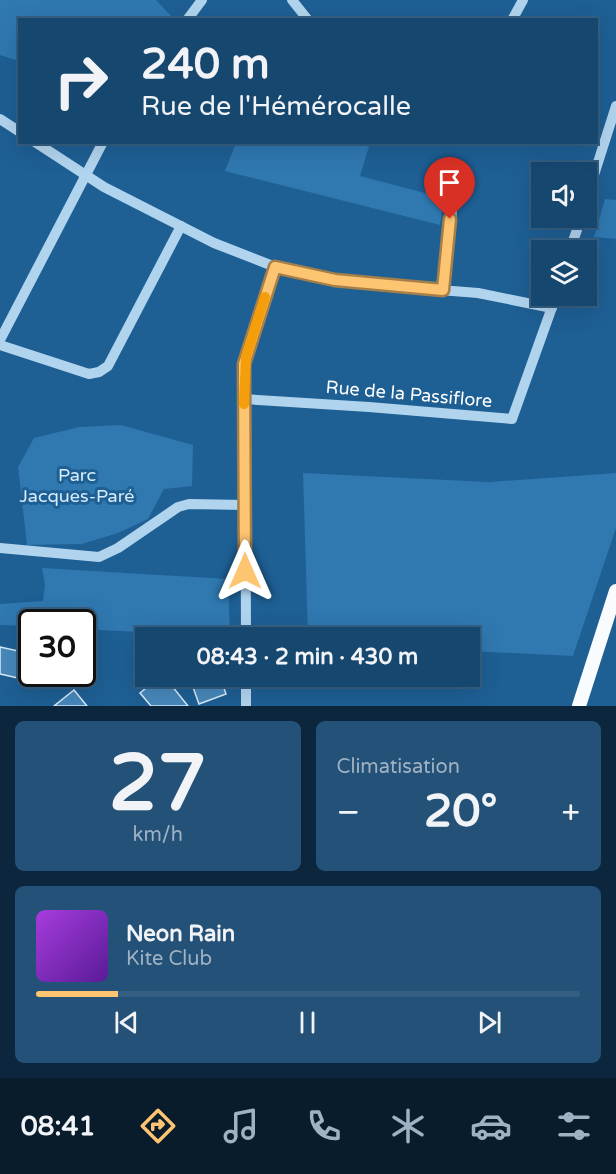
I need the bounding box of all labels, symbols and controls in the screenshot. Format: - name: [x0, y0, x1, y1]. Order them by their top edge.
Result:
- text: 240 m: [141, 39, 270, 90]
- icon: right: [42, 42, 120, 120]
- text: Rue de l'Hémérocalle: [141, 90, 411, 123]
- pin: [424, 157, 475, 219]
- map controls: [531, 162, 597, 306]
- button: sound: [531, 162, 597, 228]
- icon: arrive: [433, 166, 466, 199]
- button: layers: [531, 240, 597, 306]
- street label: Rue de la Passiflore: [325, 376, 493, 412]
- park label: Parc Jacques-Paré: [19, 464, 135, 507]
- position arrow: [213, 539, 277, 603]
- speed limit sign: 30: [18, 609, 96, 687]
- text: 08:43 · 2 min · 430 m: [197, 644, 418, 670]
- text: 27: [109, 737, 207, 831]
- text: Climatisation: [337, 755, 460, 779]
- text: 20°: [424, 785, 497, 839]
- text: −: [337, 793, 360, 832]
- text: +: [561, 793, 580, 832]
- text: km/h: [133, 823, 183, 847]
- text: Neon Rain: [126, 921, 235, 947]
- text: Kite Club: [126, 947, 212, 971]
- icon: previous: [110, 1006, 143, 1039]
- icon: pause: [291, 1006, 324, 1039]
- icon: next: [473, 1006, 506, 1039]
- icon: directions: [137, 1105, 179, 1147]
- icon: music: [220, 1105, 262, 1147]
- icon: phone: [303, 1105, 345, 1147]
- icon: climate: [387, 1105, 429, 1147]
- icon: car: [470, 1105, 512, 1147]
- icon: filters: [553, 1105, 595, 1147]
- text: 08:41: [21, 1110, 96, 1143]

